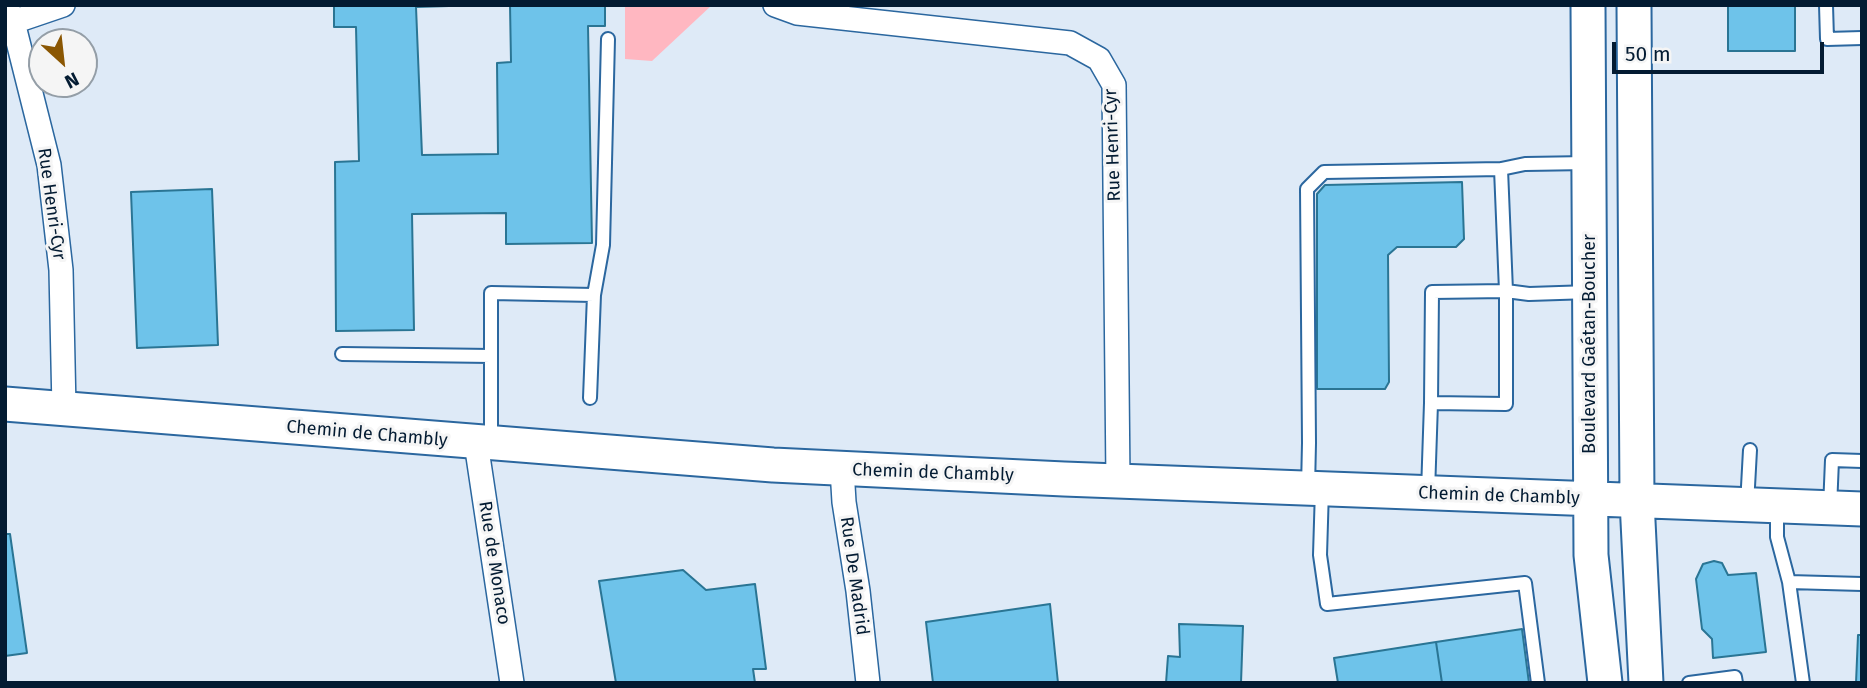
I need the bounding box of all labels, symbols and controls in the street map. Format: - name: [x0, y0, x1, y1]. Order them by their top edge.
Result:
- north arrow: [28, 28, 98, 98]
- scale bar: [1615, 28, 1827, 72]
- text: 50 m: [1625, 41, 1671, 67]
- text: N: [61, 67, 83, 93]
- street label: Rue Henri-Cyr: [1100, 88, 1126, 202]
- street label: Rue Henri-Cyr: [32, 147, 70, 261]
- street label: Boulevard Gaétan-Boucher: [1579, 234, 1601, 454]
- street label: Chemin de Chambly: [286, 416, 448, 452]
- street label: Chemin de Chambly: [852, 459, 1014, 487]
- street label: Chemin de Chambly: [1418, 482, 1580, 510]
- street label: Rue de Monaco: [474, 500, 514, 626]
- street label: Rue De Madrid: [835, 515, 873, 637]

